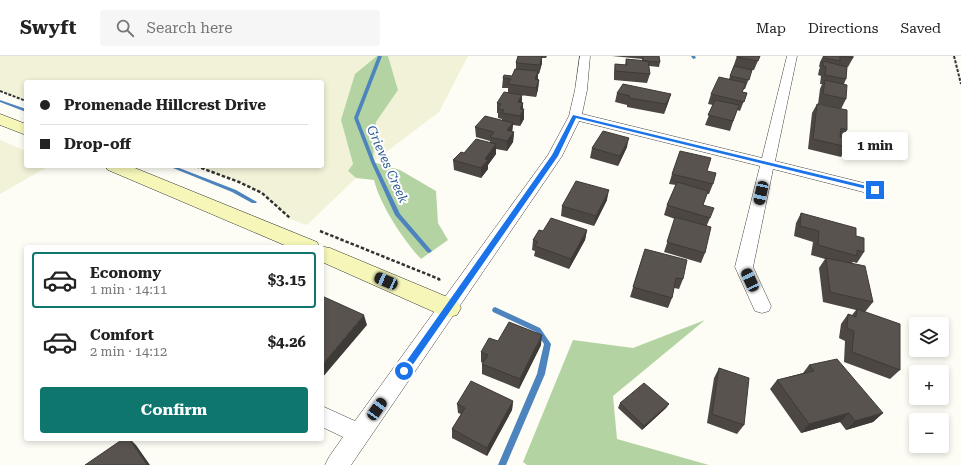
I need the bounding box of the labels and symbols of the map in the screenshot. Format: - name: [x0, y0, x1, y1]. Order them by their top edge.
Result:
- water label: Grieves Creek: [364, 123, 412, 206]
- callout: 1 min: [842, 132, 908, 160]
- car: [753, 180, 769, 206]
- route end: [866, 181, 884, 199]
- car: [739, 267, 761, 293]
- car: [373, 271, 399, 291]
- route start: [395, 362, 413, 380]
- car: [365, 396, 389, 422]

